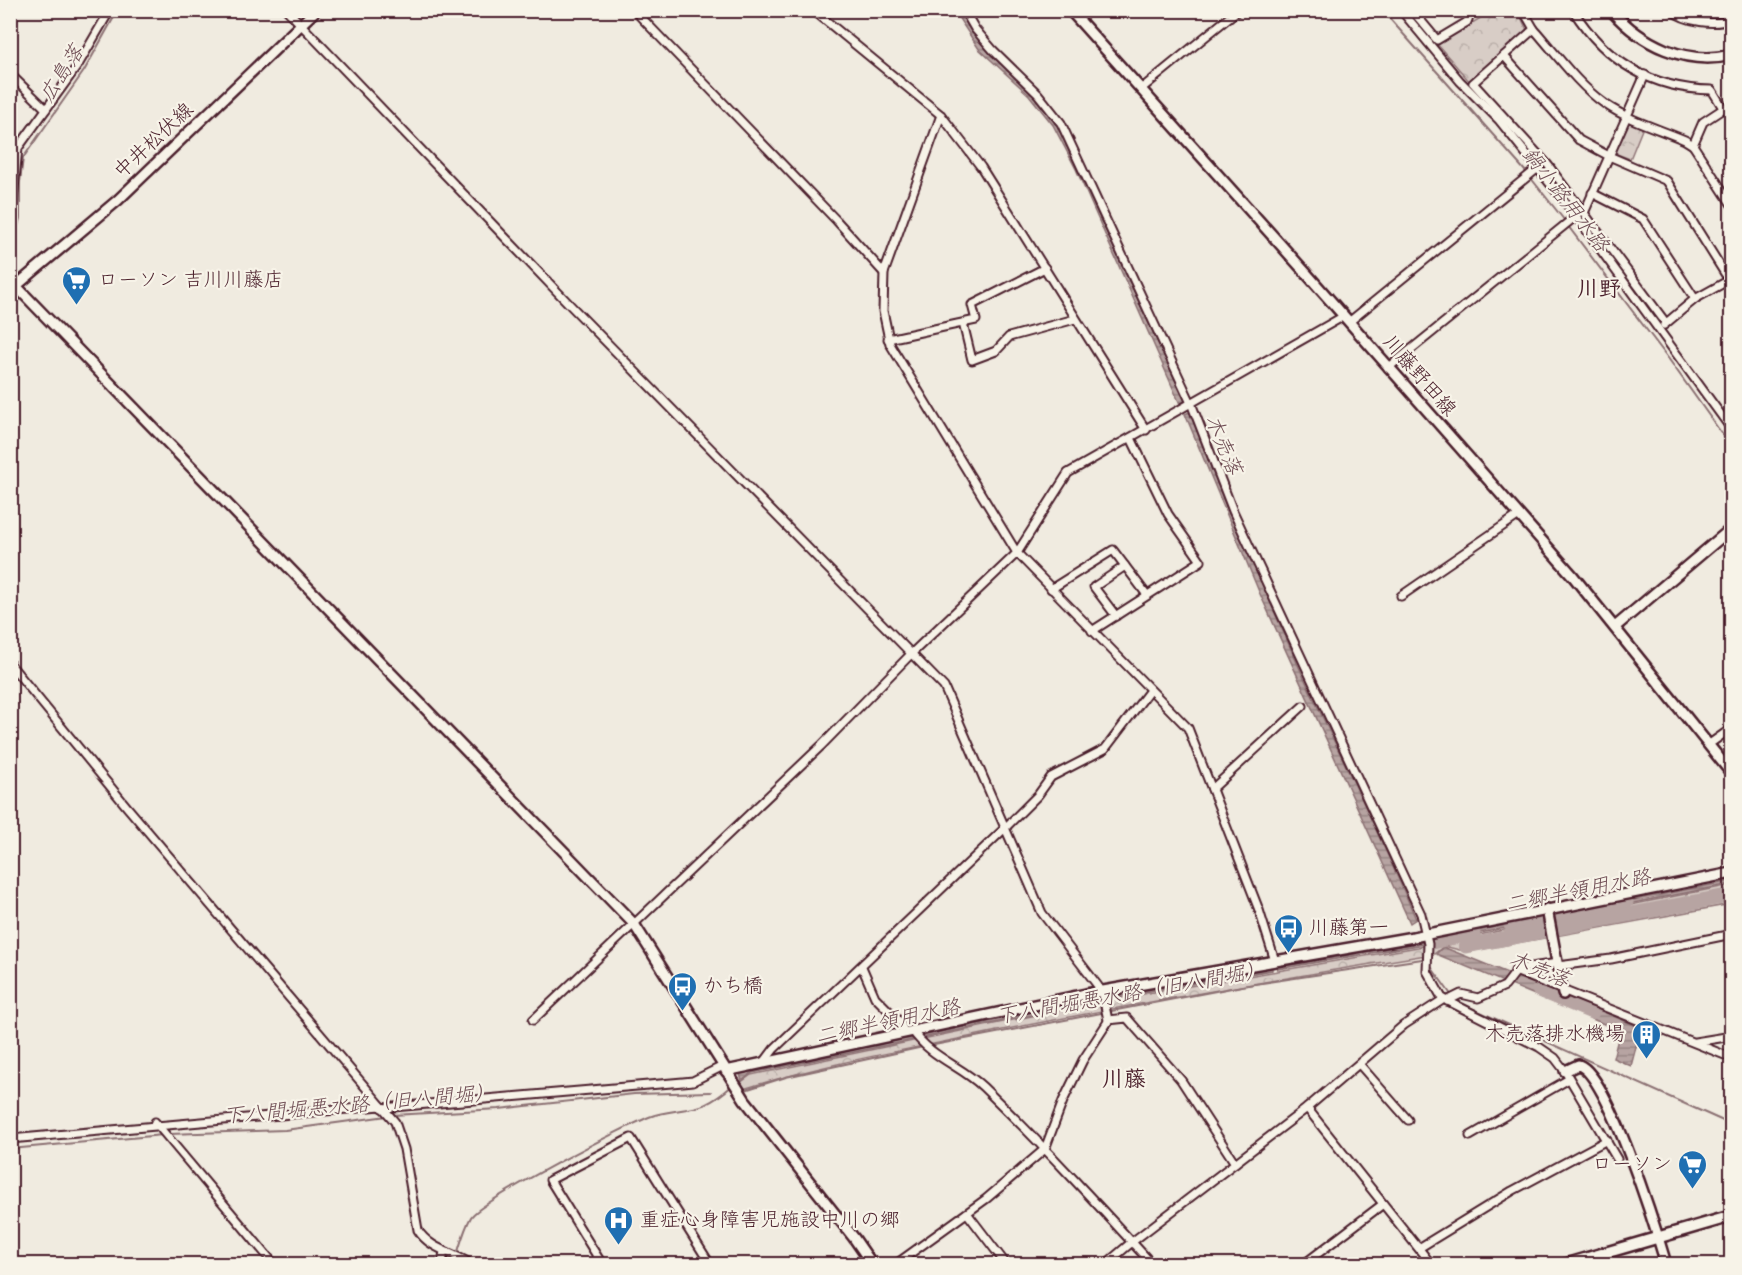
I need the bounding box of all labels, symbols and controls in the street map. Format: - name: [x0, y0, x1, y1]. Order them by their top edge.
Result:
- water label: 広島落: [33, 38, 92, 108]
- street label: 中井松伏線: [108, 97, 200, 185]
- water label: 鍋小路用水路: [1515, 142, 1615, 259]
- supermarket icon: ローソン 吉川川藤店: [61, 264, 93, 306]
- place label: ローソン 吉川川藤店: [98, 267, 283, 294]
- district label: 川野: [1577, 276, 1621, 304]
- street label: 川藤野田線: [1376, 329, 1462, 423]
- water label: 木売落: [1198, 411, 1249, 481]
- water label: 二郷半領用水路: [1503, 863, 1654, 919]
- bus stop icon: 川藤第一: [1272, 912, 1304, 954]
- place label: 川藤第一: [1309, 915, 1389, 942]
- water label: 木売落: [1505, 945, 1575, 996]
- water label: 下八間堀悪水路（旧八間堀）: [994, 957, 1268, 1031]
- bus stop icon: かち橋: [666, 970, 698, 1012]
- place label: かち橋: [703, 973, 763, 1000]
- water label: 二郷半領用水路: [813, 993, 964, 1051]
- building icon: 木売落排水機場: [1630, 1018, 1662, 1060]
- place label: 木売落排水機場: [1485, 1021, 1625, 1048]
- district label: 川藤: [1102, 1066, 1146, 1094]
- water label: 下八間堀悪水路（旧八間堀）: [222, 1079, 496, 1131]
- supermarket icon: ローソン: [1677, 1148, 1709, 1190]
- place label: ローソン: [1592, 1151, 1672, 1178]
- hospital icon: 重症心身障害児施設中川の郷: [603, 1204, 635, 1246]
- place label: 重症心身障害児施設中川の郷: [640, 1207, 900, 1234]

